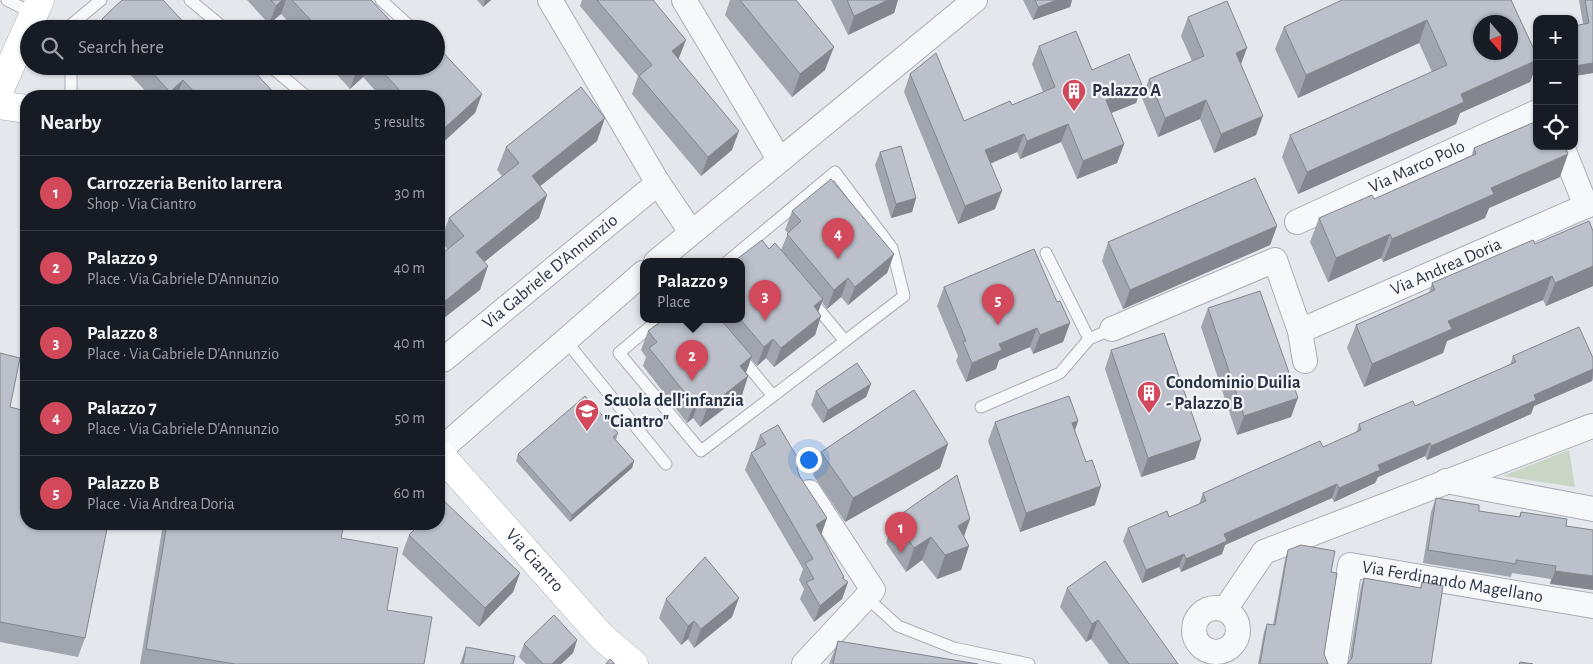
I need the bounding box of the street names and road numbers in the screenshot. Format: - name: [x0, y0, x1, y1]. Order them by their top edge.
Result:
- street label: Via Marco Polo: [1366, 137, 1468, 197]
- street label: Via Gabriele D'Annunzio: [479, 211, 621, 332]
- street label: Via Andrea Doria: [1388, 235, 1504, 299]
- street label: Via Ciantro: [502, 526, 567, 596]
- street label: Via Ferdinando Magellano: [1361, 558, 1544, 606]

